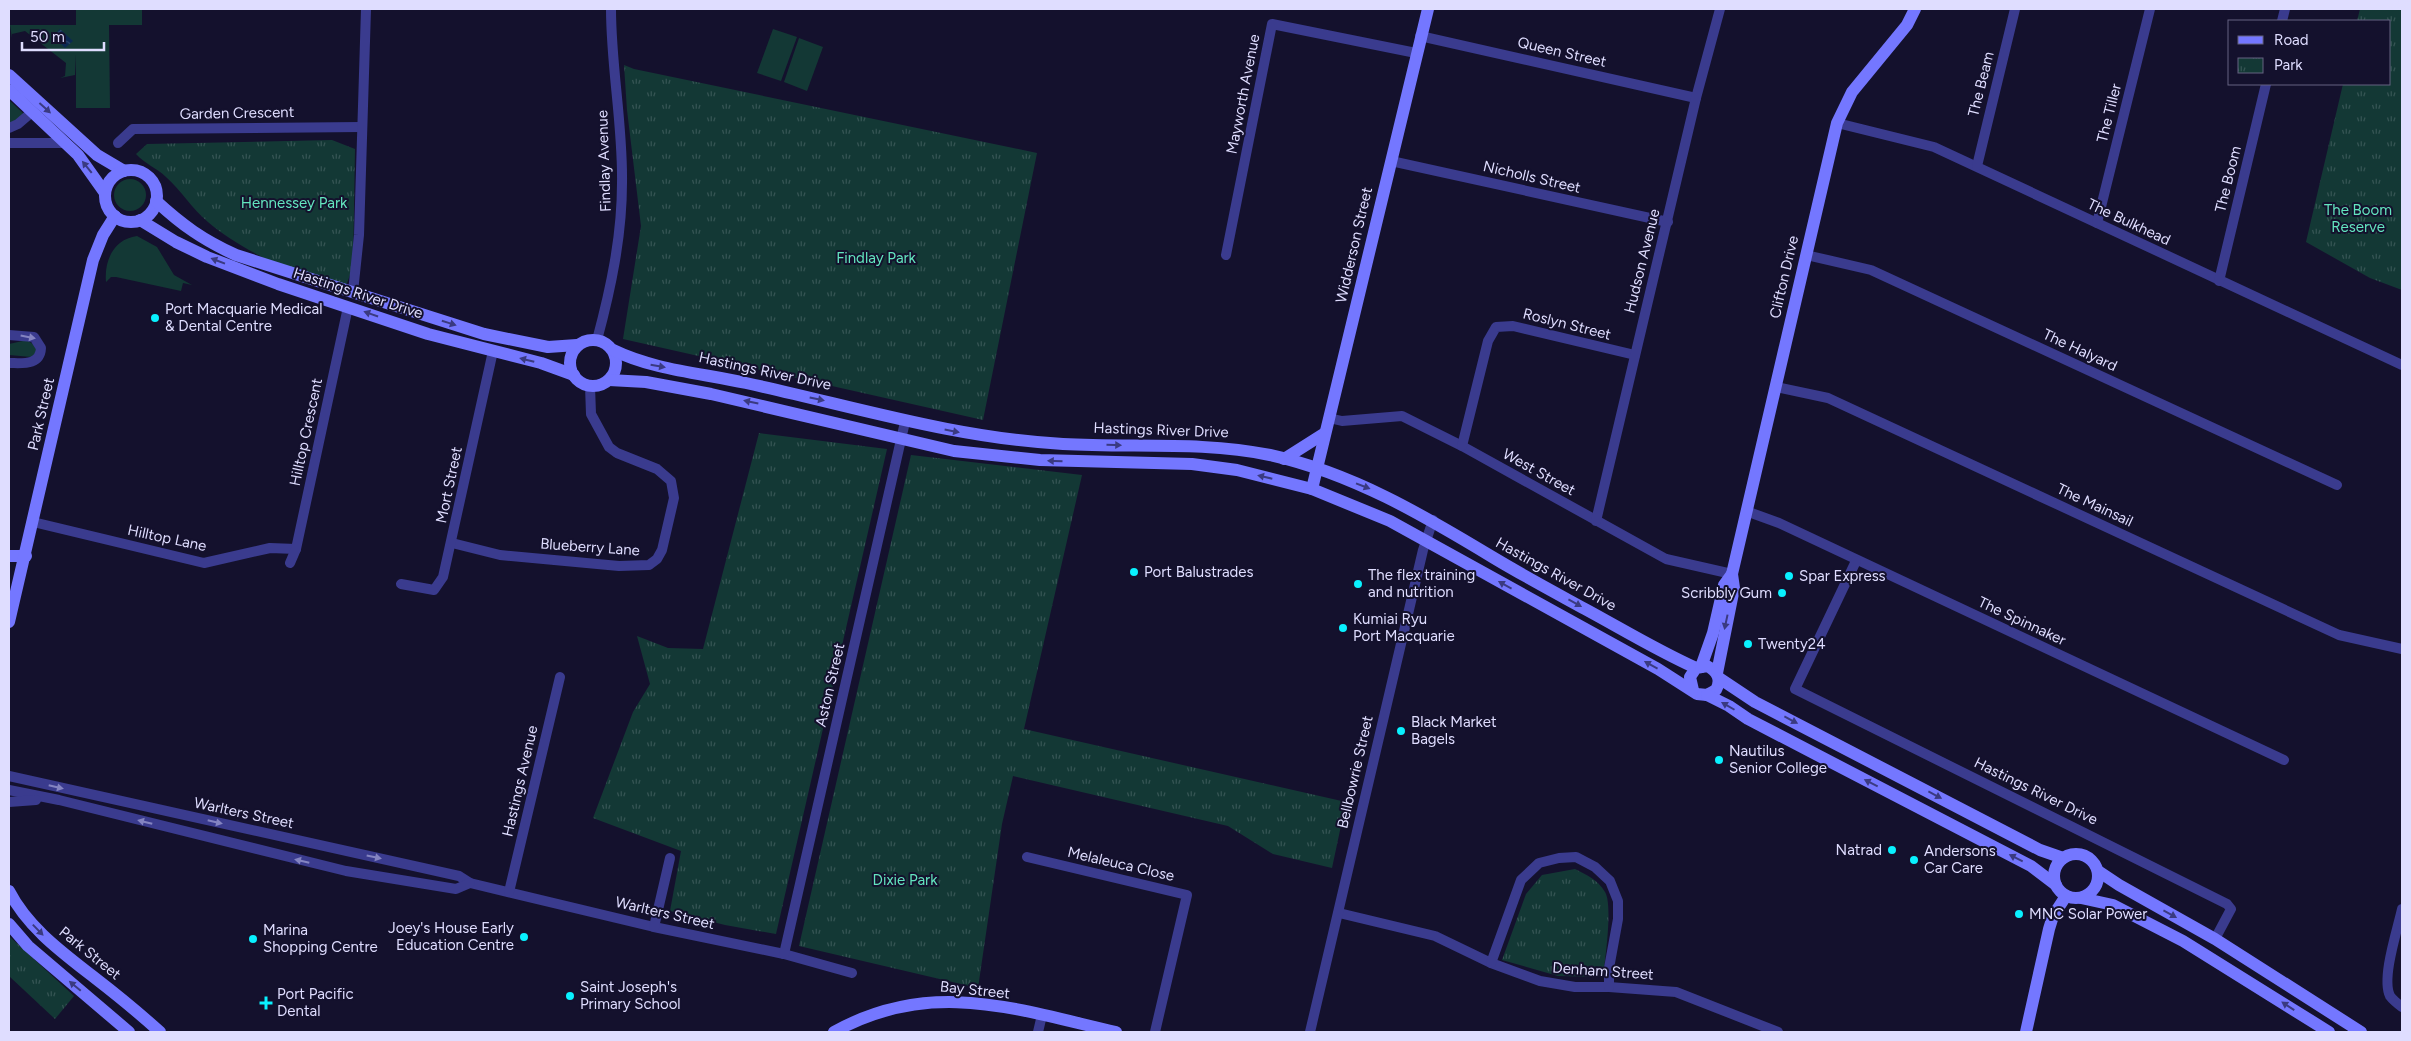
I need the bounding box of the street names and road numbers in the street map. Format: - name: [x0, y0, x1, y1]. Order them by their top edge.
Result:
- street label: Mayworth Avenue: [1223, 32, 1263, 156]
- street label: Queen Street: [1516, 33, 1608, 71]
- street label: The Beam: [1964, 50, 1998, 118]
- street label: The Tiller: [2093, 82, 2125, 144]
- street label: Garden Crescent: [180, 103, 295, 123]
- street label: Findlay Avenue: [593, 110, 615, 212]
- street label: The Boom: [2211, 144, 2245, 214]
- street label: Nicholls Street: [1481, 157, 1583, 197]
- street label: Widderson Street: [1332, 185, 1376, 305]
- street label: The Bulkhead: [2085, 195, 2173, 249]
- street label: Hudson Avenue: [1620, 207, 1664, 315]
- street label: Clifton Drive: [1766, 234, 1802, 320]
- street label: Hastings River Drive: [291, 264, 425, 322]
- street label: Roslyn Street: [1521, 304, 1613, 344]
- street label: The Halyard: [2040, 325, 2120, 375]
- street label: Hastings River Drive: [697, 348, 833, 394]
- street label: Park Street: [24, 375, 58, 452]
- street label: Hilltop Crescent: [286, 376, 326, 488]
- street label: Hastings River Drive: [1093, 419, 1229, 441]
- street label: Mort Street: [432, 445, 466, 525]
- street label: West Street: [1499, 445, 1579, 500]
- street label: The Mainsail: [2054, 479, 2136, 531]
- street label: Hilltop Lane: [126, 521, 208, 555]
- street label: Hastings River Drive: [1493, 533, 1619, 615]
- street label: Blueberry Lane: [540, 535, 640, 559]
- street label: The Spinnaker: [1975, 593, 2069, 649]
- street label: Aston Street: [812, 641, 848, 729]
- street label: Bellbowrie Street: [1333, 713, 1377, 830]
- street label: Hastings Avenue: [498, 724, 542, 838]
- street label: Hastings River Drive: [1971, 753, 2101, 829]
- street label: Warlters Street: [193, 794, 296, 832]
- street label: Melaleuca Close: [1066, 843, 1176, 885]
- street label: Warlters Street: [614, 893, 717, 933]
- street label: Park Street: [55, 923, 125, 984]
- street label: Denham Street: [1552, 958, 1655, 984]
- street label: Bay Street: [939, 977, 1011, 1003]

